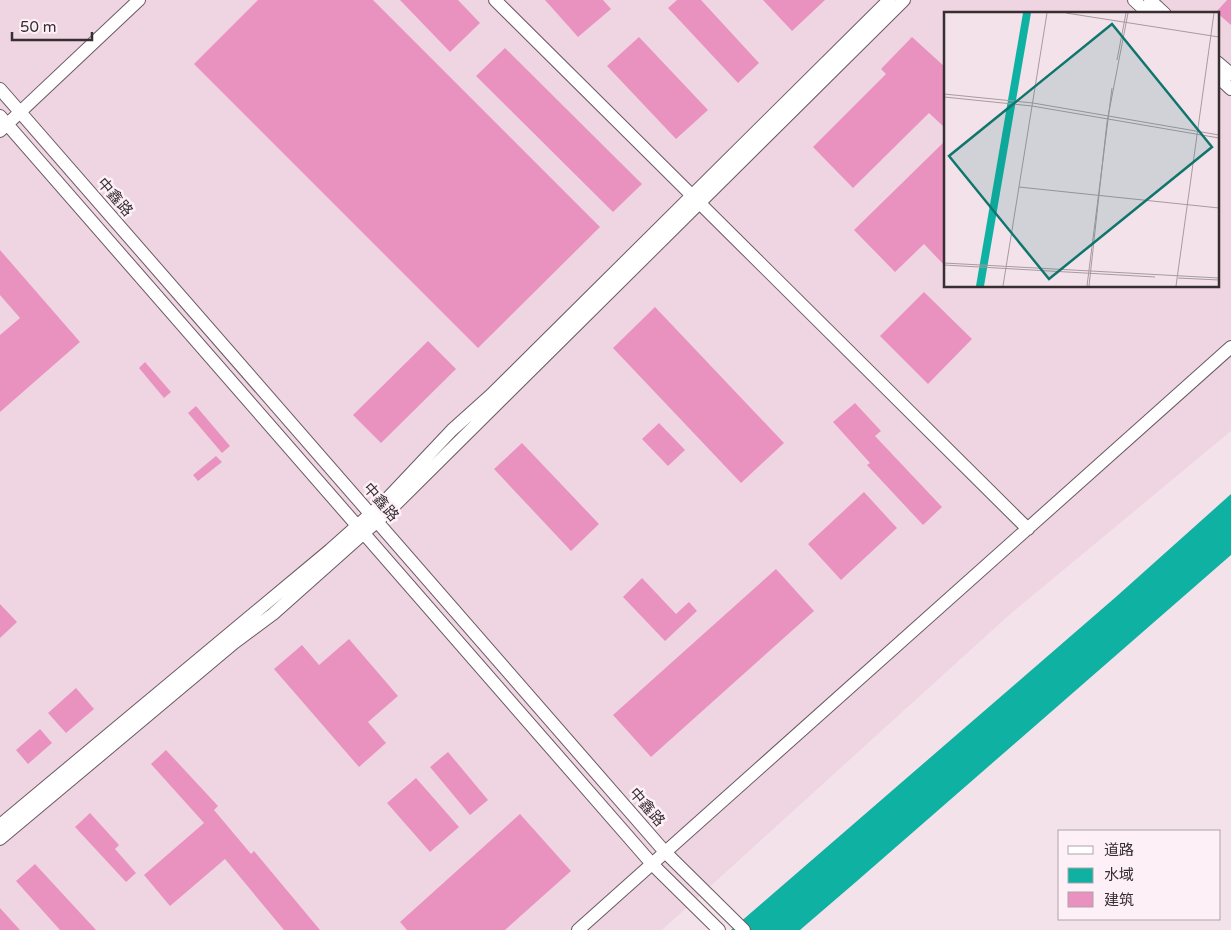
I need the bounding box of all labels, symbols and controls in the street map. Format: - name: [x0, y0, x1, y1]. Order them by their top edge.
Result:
- scale bar: [12, 10, 92, 42]
- inset map: [944, 12, 1218, 288]
- text: 50 m: [20, 18, 57, 36]
- street label: 中鑫路: [93, 174, 137, 220]
- street label: 中鑫路: [359, 479, 403, 525]
- street label: 中鑫路: [625, 784, 669, 830]
- legend: [1058, 830, 1221, 920]
- text: 道路: [1104, 841, 1134, 859]
- text: 水域: [1104, 866, 1134, 884]
- text: 建筑: [1104, 891, 1134, 909]

